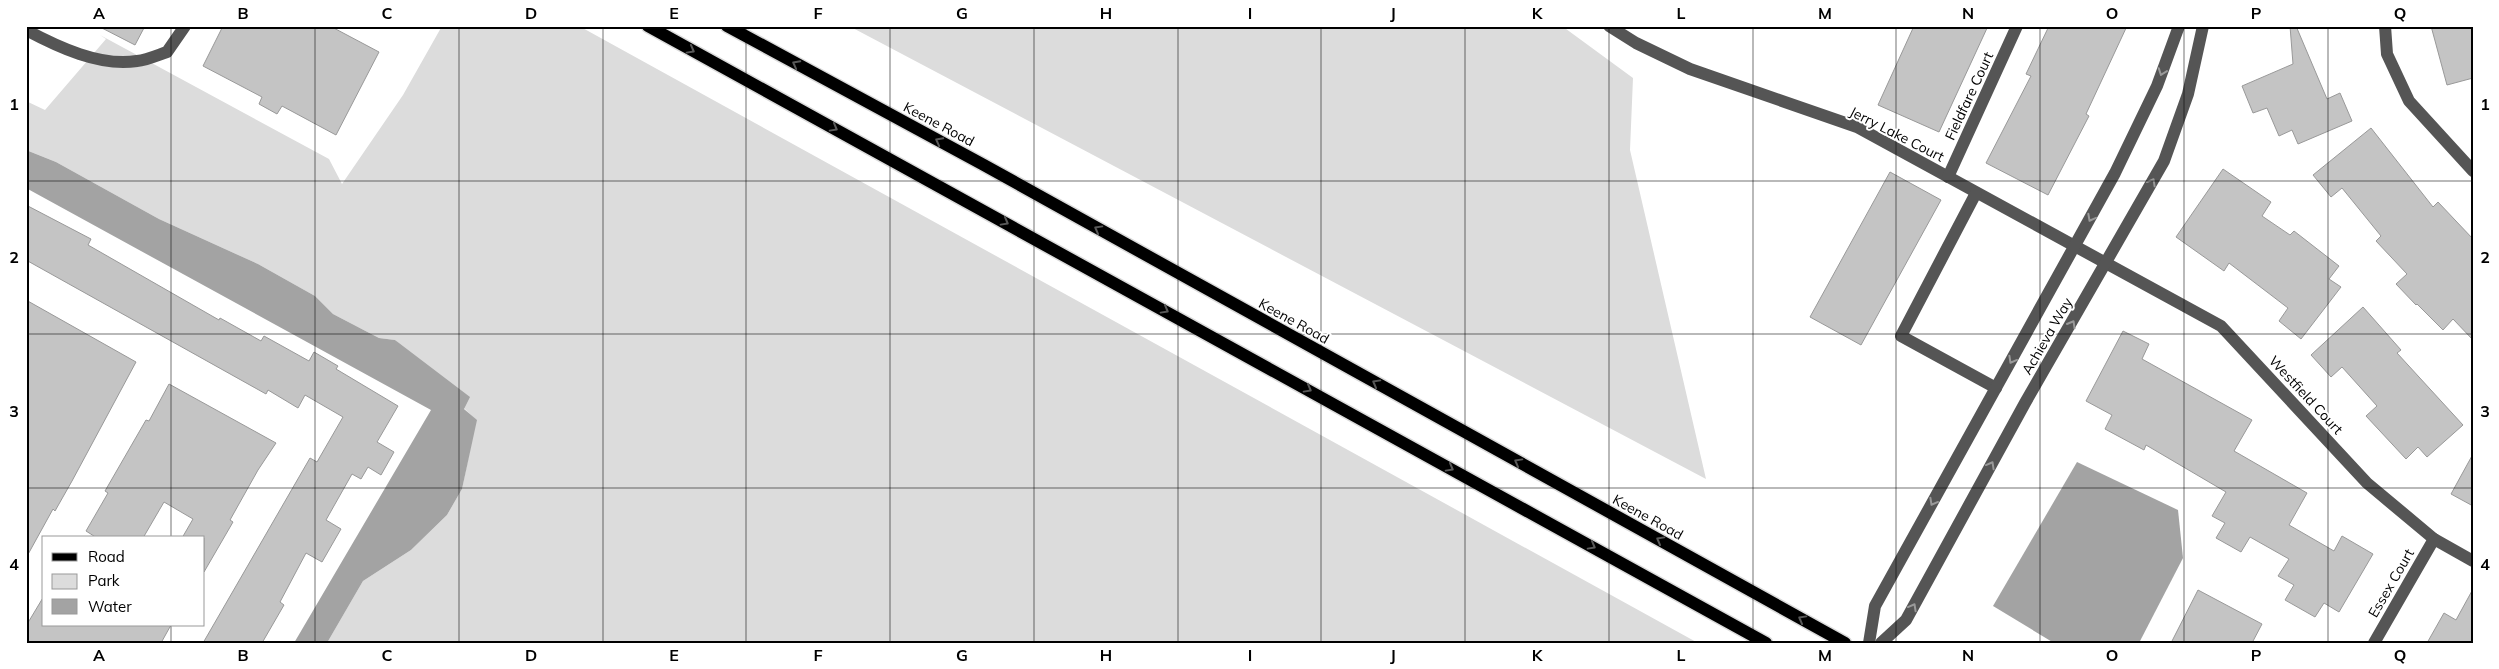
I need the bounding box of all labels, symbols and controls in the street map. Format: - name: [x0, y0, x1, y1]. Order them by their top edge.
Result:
- text: A: [93, 3, 105, 23]
- text: B: [237, 3, 249, 23]
- text: C: [382, 3, 393, 23]
- text: D: [525, 3, 537, 23]
- text: E: [669, 3, 679, 23]
- text: F: [813, 3, 823, 23]
- text: G: [956, 3, 968, 23]
- text: H: [1100, 3, 1112, 23]
- text: I: [1248, 3, 1252, 23]
- text: J: [1390, 3, 1396, 23]
- text: K: [1532, 3, 1544, 23]
- text: L: [1677, 3, 1686, 23]
- text: M: [1818, 3, 1832, 23]
- text: N: [1962, 3, 1974, 23]
- text: O: [2106, 3, 2118, 23]
- text: P: [2251, 3, 2262, 23]
- text: Q: [2394, 3, 2406, 23]
- one-way arrow: [686, 43, 695, 53]
- street label: Fieldfare Court: [1941, 49, 1997, 143]
- one-way arrow: [792, 60, 801, 70]
- one-way arrow: [2158, 67, 2168, 76]
- text: 1: [9, 94, 19, 114]
- text: 1: [2480, 94, 2490, 114]
- street label: Keene Road: [900, 98, 978, 150]
- street label: Jerry Lake Court: [1847, 102, 1947, 166]
- one-way arrow: [828, 121, 837, 131]
- one-way arrow: [935, 137, 944, 147]
- one-way arrow: [2146, 179, 2156, 188]
- one-way arrow: [2087, 213, 2097, 222]
- one-way arrow: [1000, 216, 1009, 226]
- one-way arrow: [1094, 225, 1103, 235]
- text: 2: [9, 247, 19, 267]
- text: 2: [2480, 247, 2490, 267]
- street label: Keene Road: [1256, 294, 1332, 348]
- street label: Achieva Way: [2018, 294, 2077, 378]
- one-way arrow: [1160, 304, 1169, 314]
- one-way arrow: [2065, 320, 2075, 329]
- street label: Westfield Court: [2265, 352, 2347, 438]
- one-way arrow: [2008, 355, 2018, 364]
- one-way arrow: [1372, 379, 1381, 389]
- one-way arrow: [1302, 383, 1311, 393]
- text: 3: [9, 401, 19, 421]
- text: 3: [2480, 401, 2490, 421]
- one-way arrow: [1514, 458, 1523, 468]
- one-way arrow: [1444, 461, 1453, 471]
- one-way arrow: [1985, 461, 1995, 470]
- street label: Keene Road: [1610, 490, 1686, 544]
- one-way arrow: [1929, 497, 1939, 506]
- legend: [42, 536, 205, 626]
- one-way arrow: [1656, 537, 1665, 547]
- one-way arrow: [1587, 540, 1596, 550]
- street label: Essex Court: [2364, 545, 2418, 621]
- text: Road: [88, 547, 125, 566]
- text: 4: [9, 554, 19, 574]
- text: 4: [2480, 554, 2490, 574]
- text: Park: [88, 571, 120, 590]
- text: Water: [88, 597, 132, 616]
- one-way arrow: [1907, 604, 1917, 613]
- one-way arrow: [1799, 615, 1808, 625]
- text: A: [93, 645, 105, 665]
- text: B: [237, 645, 249, 665]
- text: C: [382, 645, 393, 665]
- text: D: [525, 645, 537, 665]
- text: E: [669, 645, 679, 665]
- text: F: [813, 645, 823, 665]
- text: G: [956, 645, 968, 665]
- text: H: [1100, 645, 1112, 665]
- text: I: [1248, 645, 1252, 665]
- text: J: [1390, 645, 1396, 665]
- text: K: [1532, 645, 1544, 665]
- text: L: [1677, 645, 1686, 665]
- text: M: [1818, 645, 1832, 665]
- text: N: [1962, 645, 1974, 665]
- text: O: [2106, 645, 2118, 665]
- text: P: [2251, 645, 2262, 665]
- text: Q: [2394, 645, 2406, 665]

